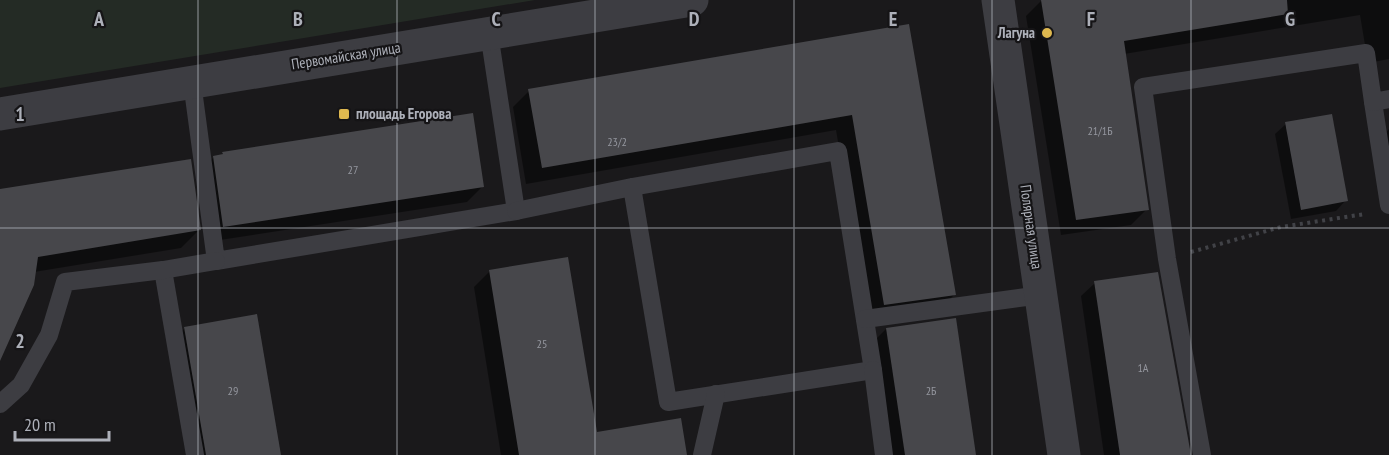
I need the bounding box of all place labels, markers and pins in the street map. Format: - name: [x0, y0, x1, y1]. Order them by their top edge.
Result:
- place label: Лагуна: [997, 23, 1035, 42]
- marker: Лагуна: [1040, 26, 1054, 40]
- place label: площадь Егорова: [356, 104, 451, 123]
- marker: площадь Егорова: [337, 107, 351, 121]

